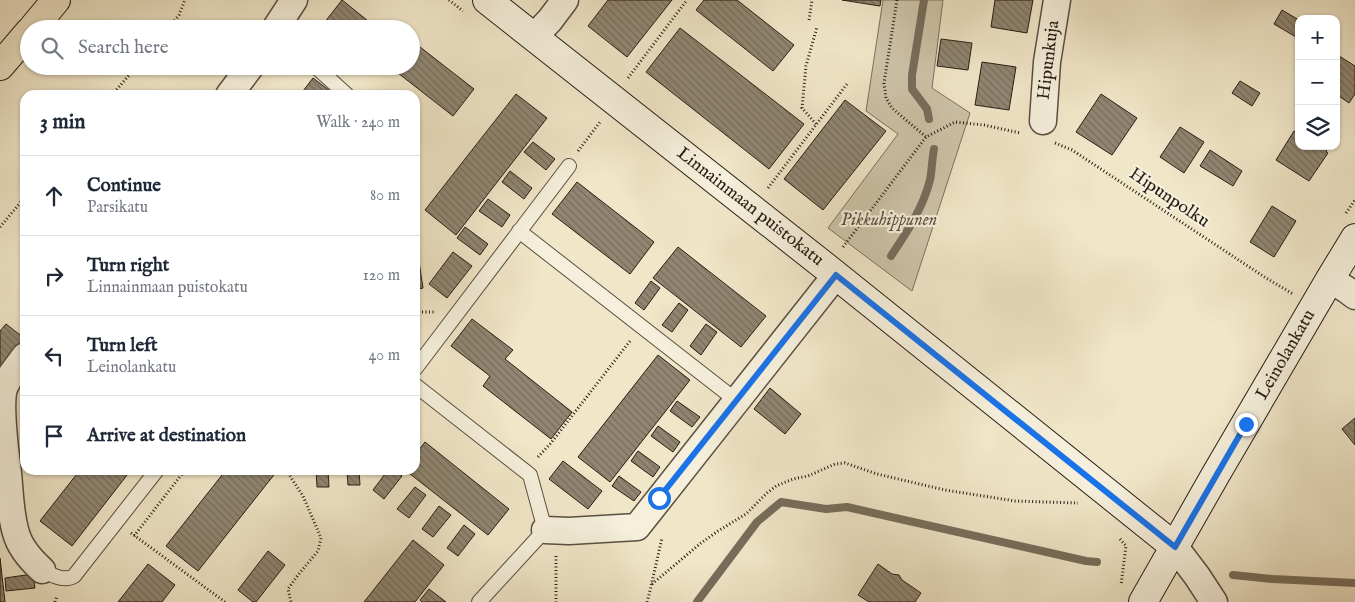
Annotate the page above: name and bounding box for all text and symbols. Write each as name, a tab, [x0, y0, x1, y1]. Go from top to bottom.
map controls	[1295, 15, 1340, 150]
button: +	[1295, 15, 1340, 60]
street label: Hipunkuja	[1033, 19, 1065, 101]
search box	[20, 20, 420, 75]
icon: search	[38, 34, 66, 62]
text: Search here	[78, 36, 169, 60]
button: −	[1295, 60, 1340, 105]
button: layers	[1295, 105, 1340, 150]
text: 3 min	[40, 109, 85, 136]
text: Walk · 240 m	[316, 113, 400, 133]
street label: Linnainmaan puistokatu	[672, 142, 828, 272]
street label: Hipunpolku	[1124, 163, 1214, 233]
text: Continue	[87, 174, 161, 198]
icon: ahead	[40, 182, 68, 210]
text: 80 m	[370, 186, 400, 206]
text: Parsikatu	[87, 198, 148, 218]
park label: Pikkuhippunen	[841, 209, 937, 232]
text: Turn right	[87, 254, 169, 278]
icon: right	[40, 262, 68, 290]
text: 120 m	[363, 266, 400, 286]
text: Linnainmaan puistokatu	[87, 278, 248, 298]
street label: Leinolankatu	[1251, 306, 1321, 404]
text: Turn left	[87, 334, 158, 358]
icon: left	[40, 342, 68, 370]
text: 40 m	[368, 346, 400, 366]
text: Leinolankatu	[87, 358, 176, 378]
route end	[1235, 413, 1258, 436]
icon: arrive	[40, 422, 68, 450]
text: Arrive at destination	[87, 424, 246, 448]
route start	[648, 487, 671, 510]

